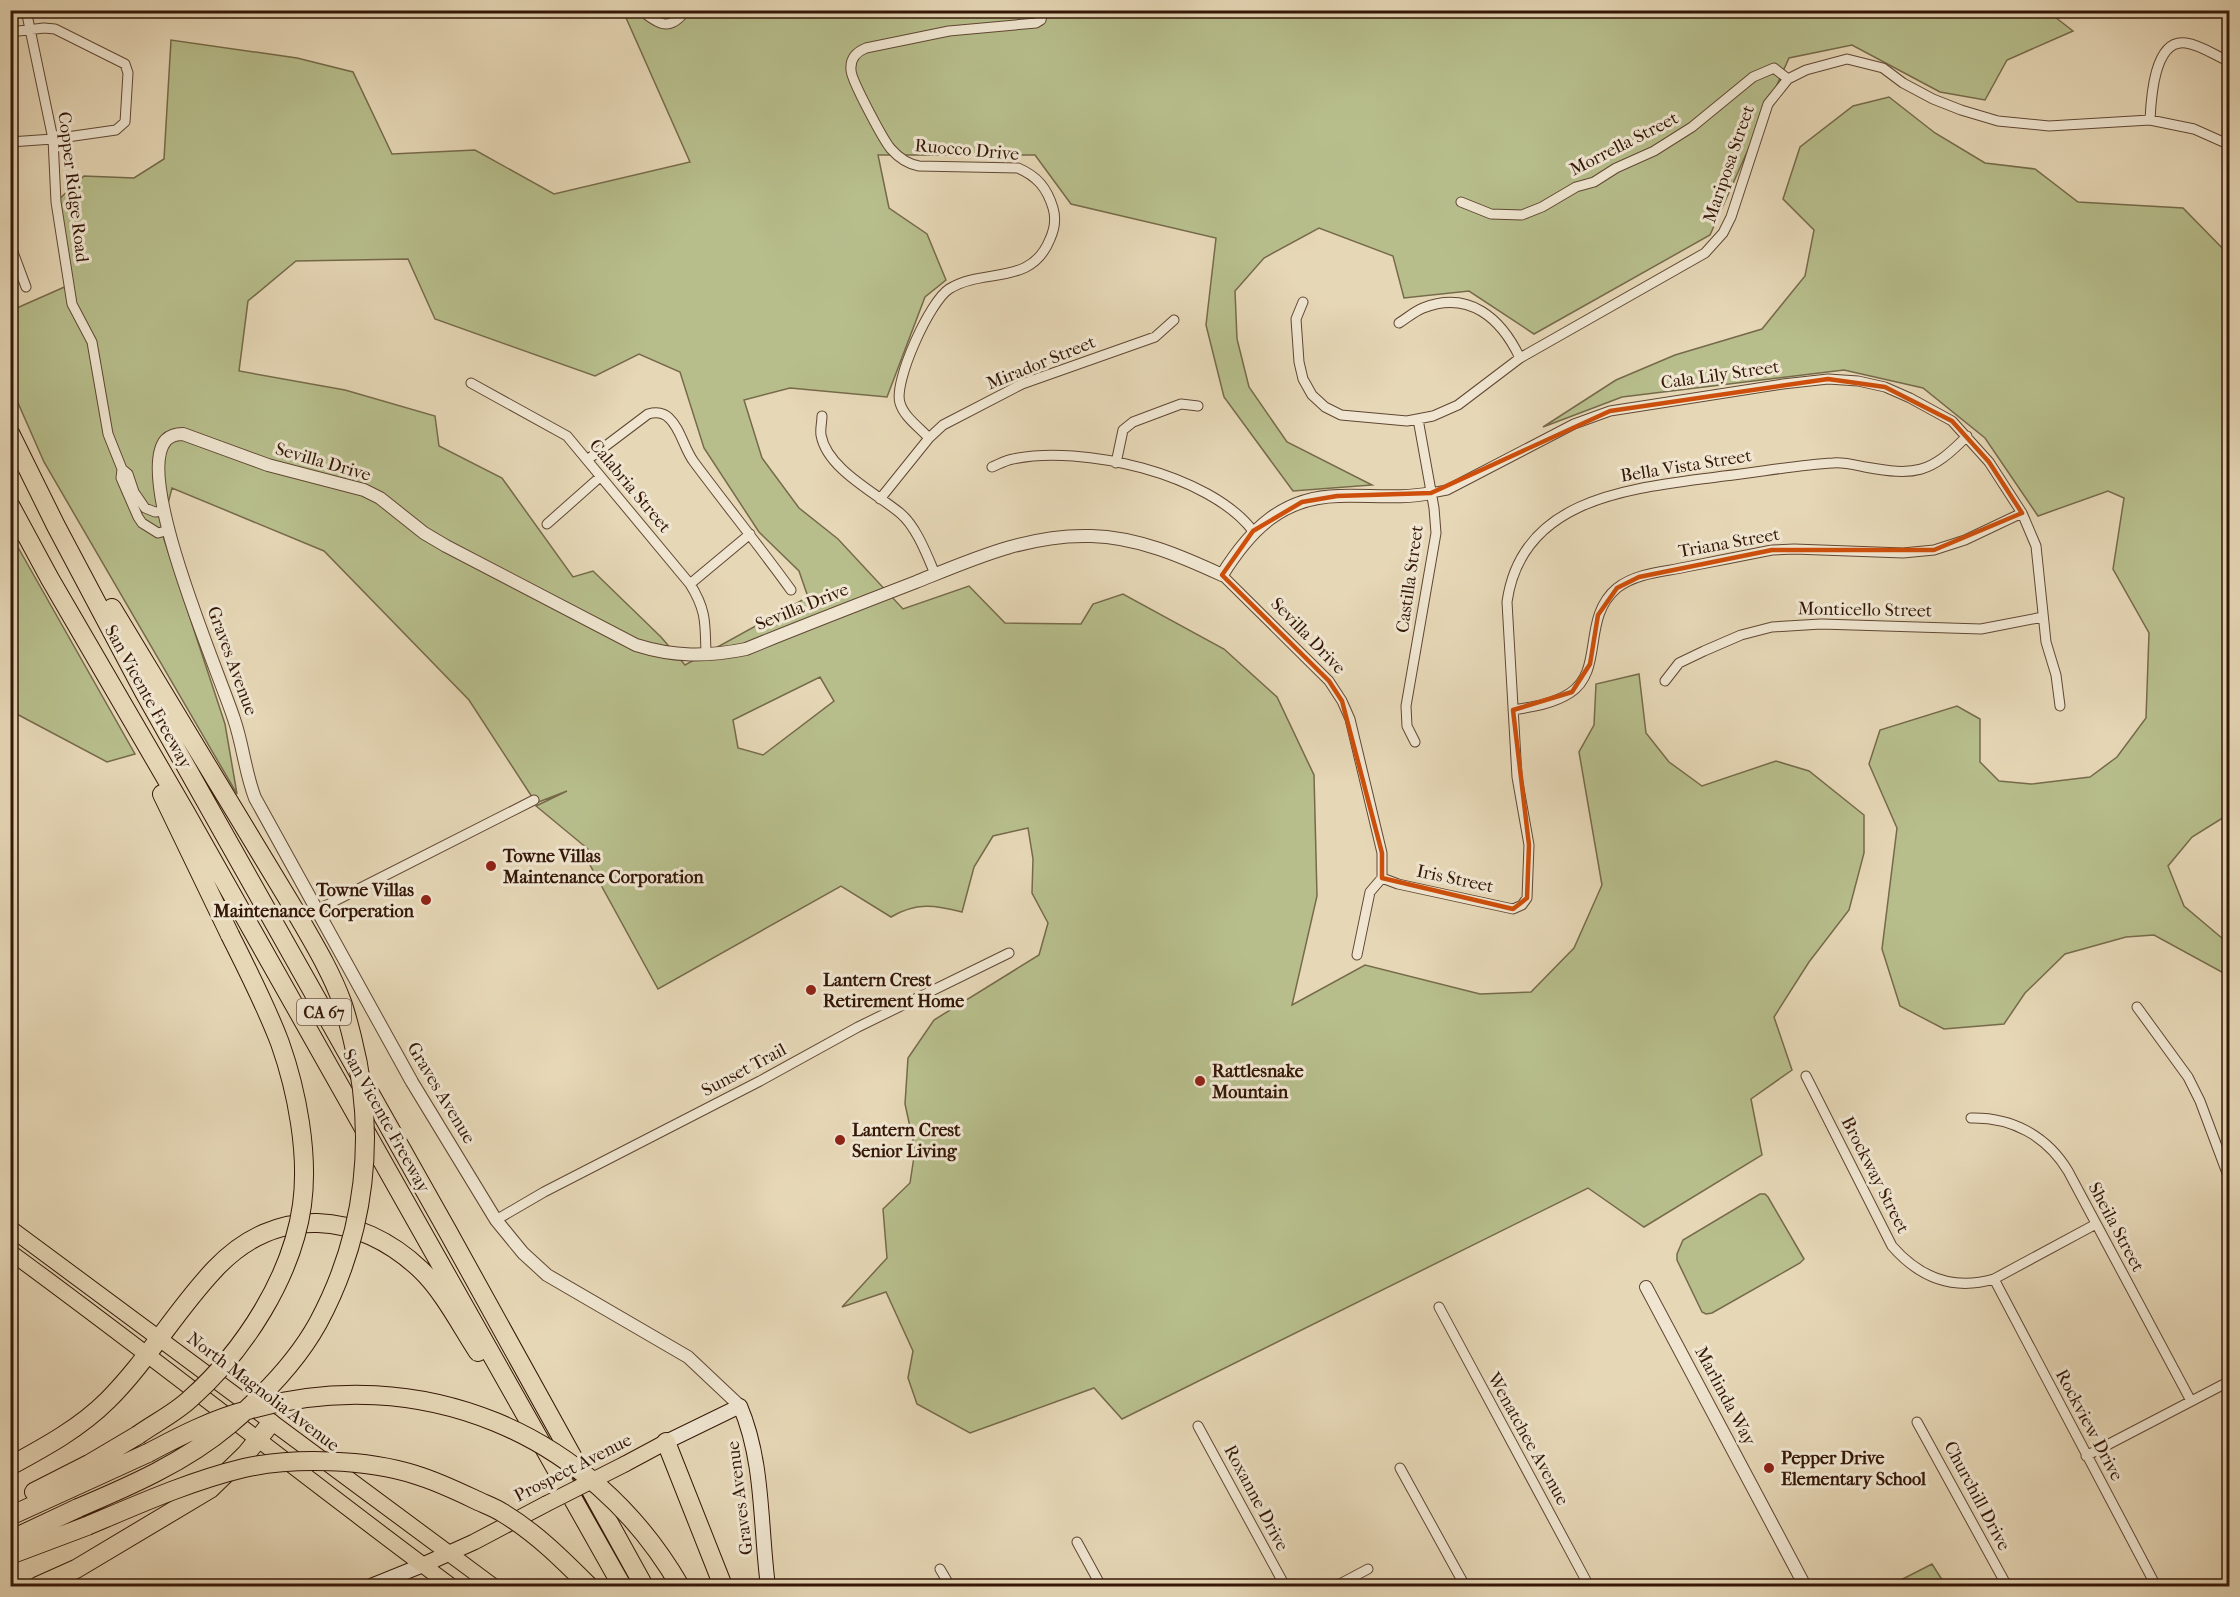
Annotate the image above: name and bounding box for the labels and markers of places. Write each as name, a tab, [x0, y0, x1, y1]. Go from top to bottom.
place label: Towne Villas Maintenance Corporation	[502, 846, 704, 888]
marker: Towne Villas Maintenance Corporation	[484, 859, 498, 873]
place label: Towne Villas Maintenance Corperation	[212, 880, 415, 922]
marker: Towne Villas Maintenance Corperation	[419, 893, 433, 907]
place label: Lantern Crest Retirement Home	[823, 970, 964, 1012]
marker: Lantern Crest Retirement Home	[804, 983, 818, 997]
place label: Rattlesnake Mountain	[1211, 1061, 1304, 1103]
marker: Rattlesnake Mountain	[1193, 1074, 1207, 1088]
place label: Lantern Crest Senior Living	[852, 1120, 961, 1162]
marker: Lantern Crest Senior Living	[833, 1133, 847, 1147]
place label: Pepper Drive Elementary School	[1781, 1448, 1927, 1490]
marker: Pepper Drive Elementary School	[1762, 1461, 1776, 1475]

